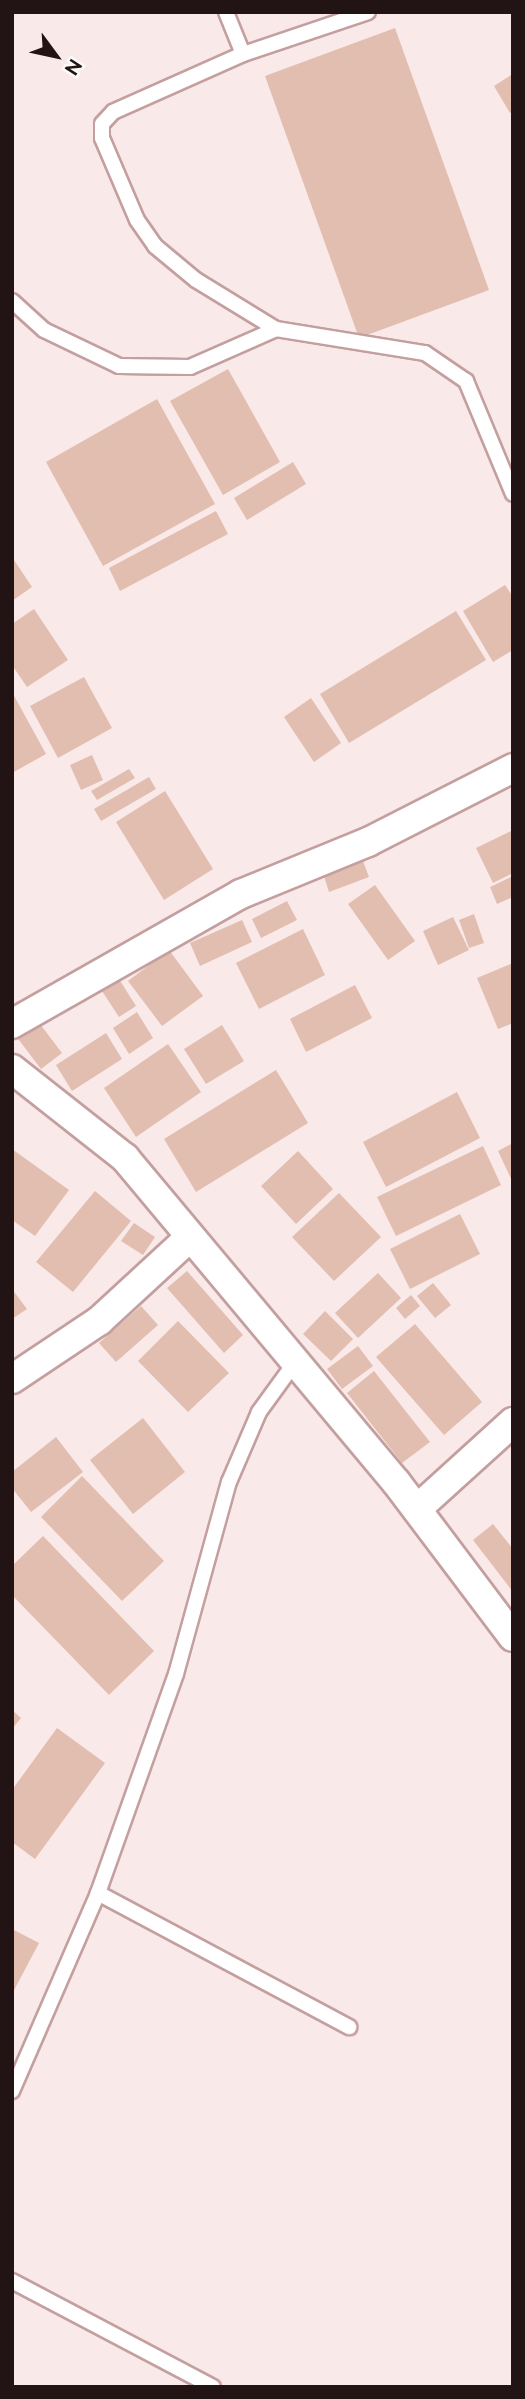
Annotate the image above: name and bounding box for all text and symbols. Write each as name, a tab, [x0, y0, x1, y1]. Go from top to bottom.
north arrow	[21, 21, 91, 91]
text: N	[60, 55, 87, 80]

